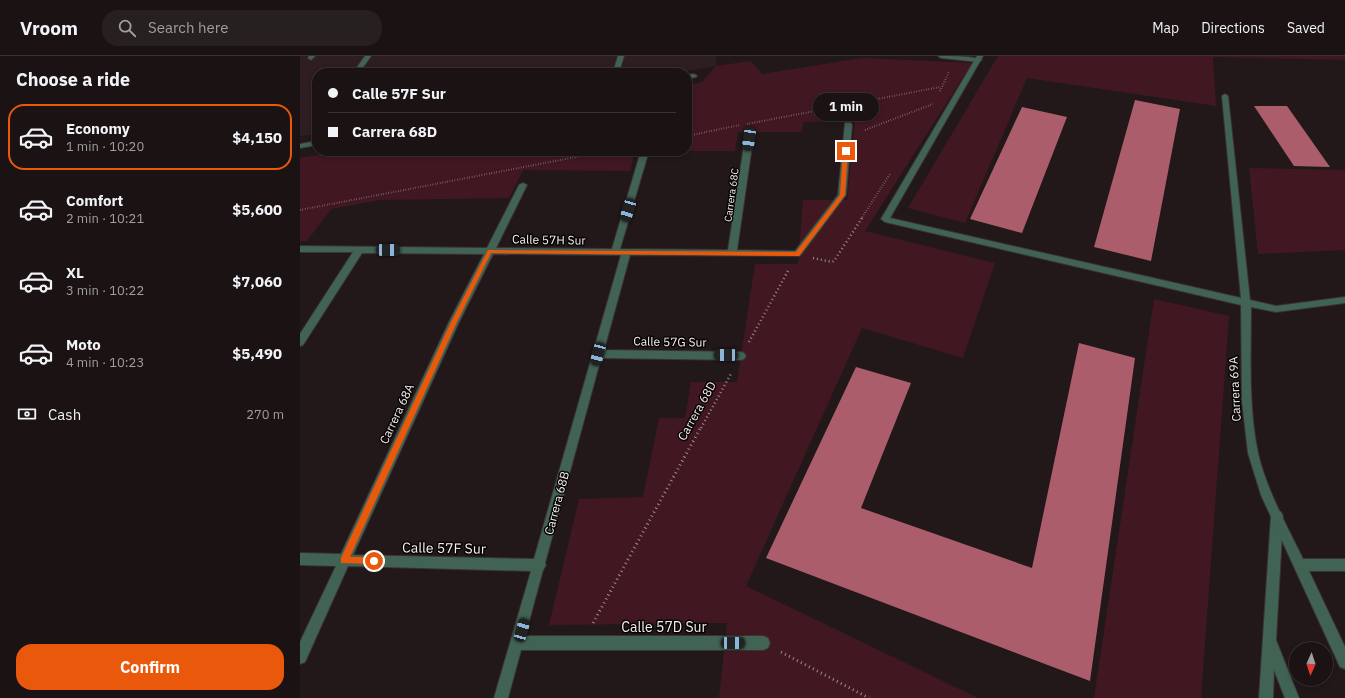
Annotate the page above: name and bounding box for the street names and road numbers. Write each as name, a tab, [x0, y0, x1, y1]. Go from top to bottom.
street label: Carrera 68C	[721, 167, 742, 223]
street label: Calle 57H Sur	[512, 231, 587, 248]
street label: Calle 57G Sur	[633, 333, 707, 350]
street label: Carrera 69A	[1225, 356, 1244, 422]
street label: Carrera 68D	[674, 379, 719, 443]
street label: Carrera 68A	[376, 381, 417, 446]
street label: Carrera 68B	[541, 469, 572, 536]
street label: Calle 57F Sur	[402, 538, 486, 558]
street label: Calle 57D Sur	[621, 618, 707, 636]

